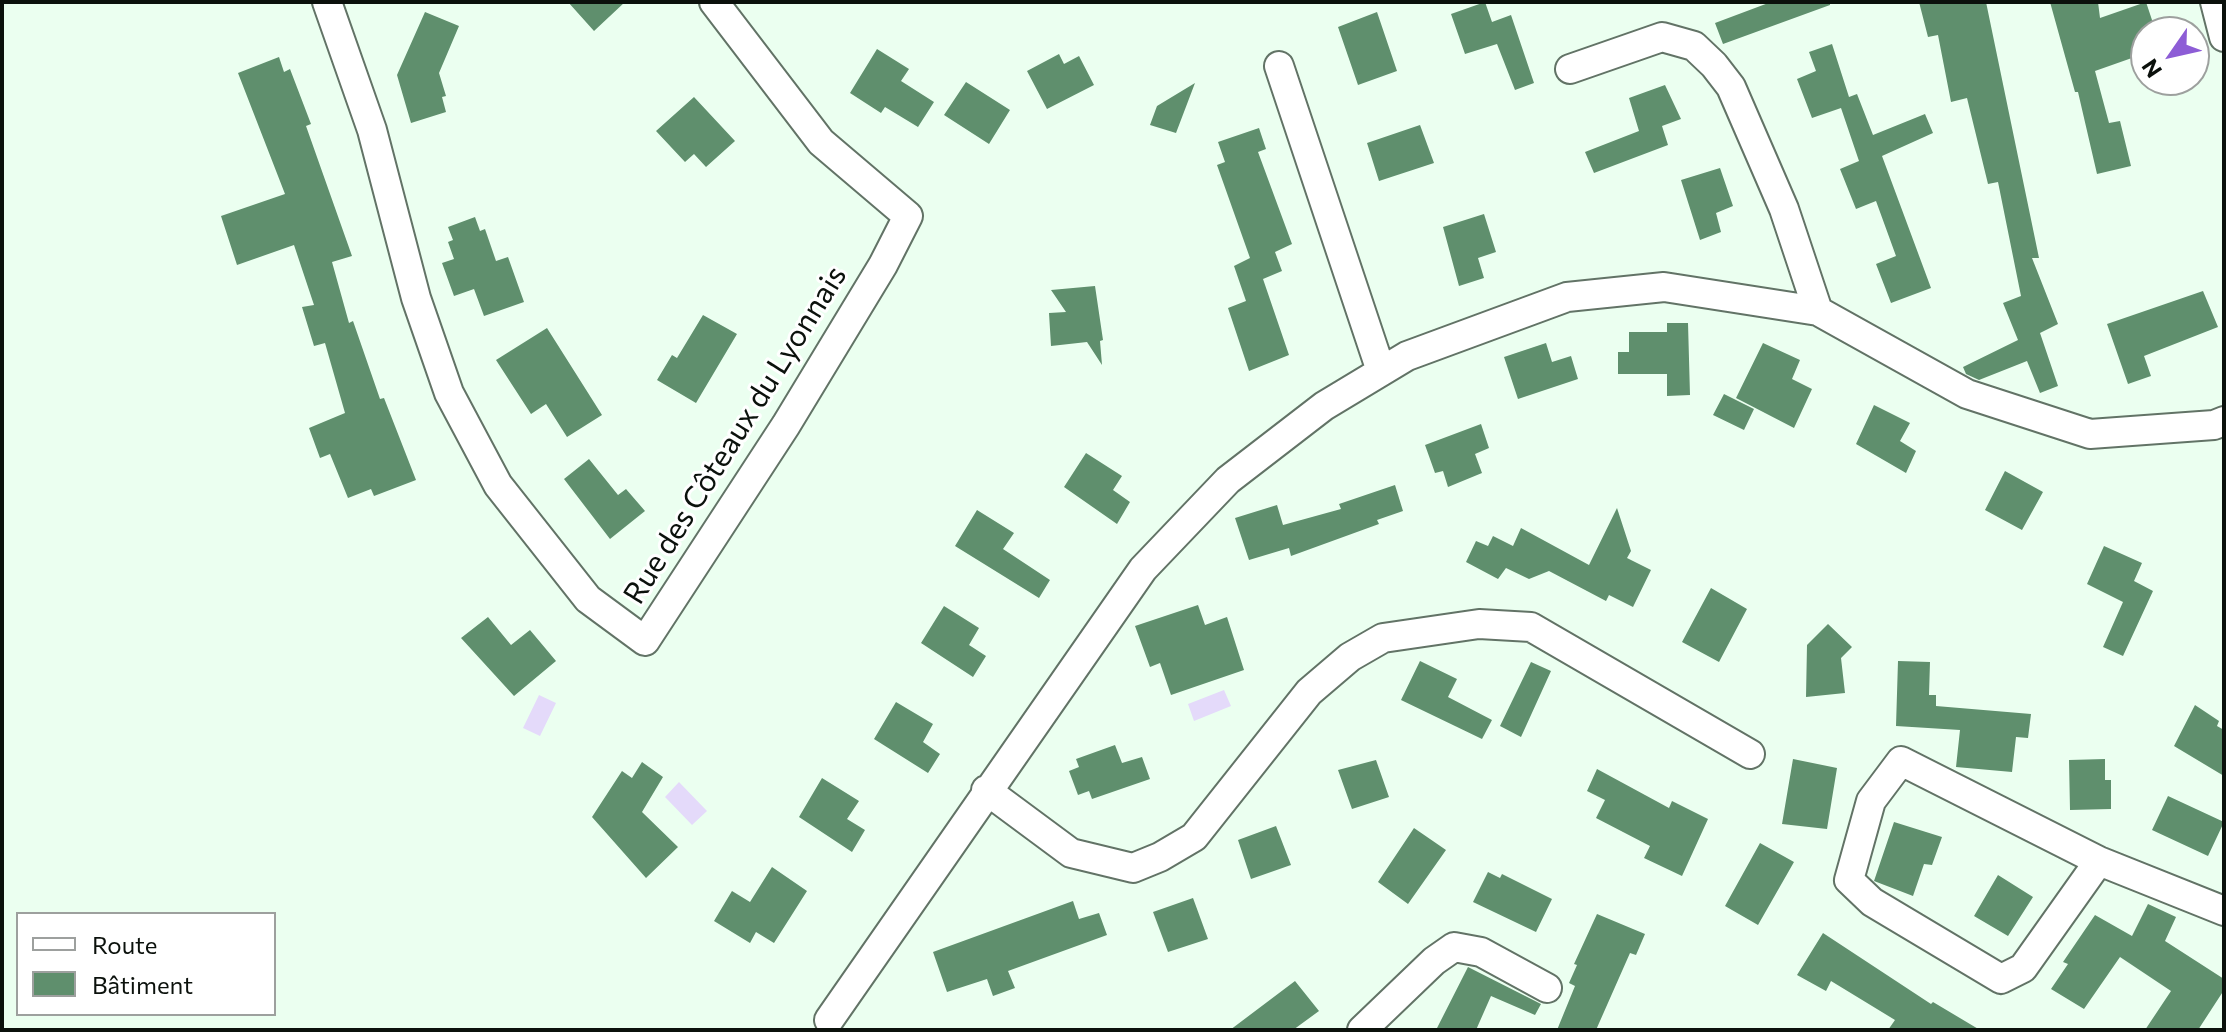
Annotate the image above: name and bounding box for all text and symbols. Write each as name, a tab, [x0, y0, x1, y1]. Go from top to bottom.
north arrow	[2130, 16, 2210, 96]
text: N	[2136, 54, 2167, 83]
street label: Rue des Côteaux du Lyonnais	[616, 259, 854, 611]
legend	[16, 912, 276, 1016]
text: Route	[92, 930, 157, 959]
text: Bâtiment	[92, 970, 193, 999]

